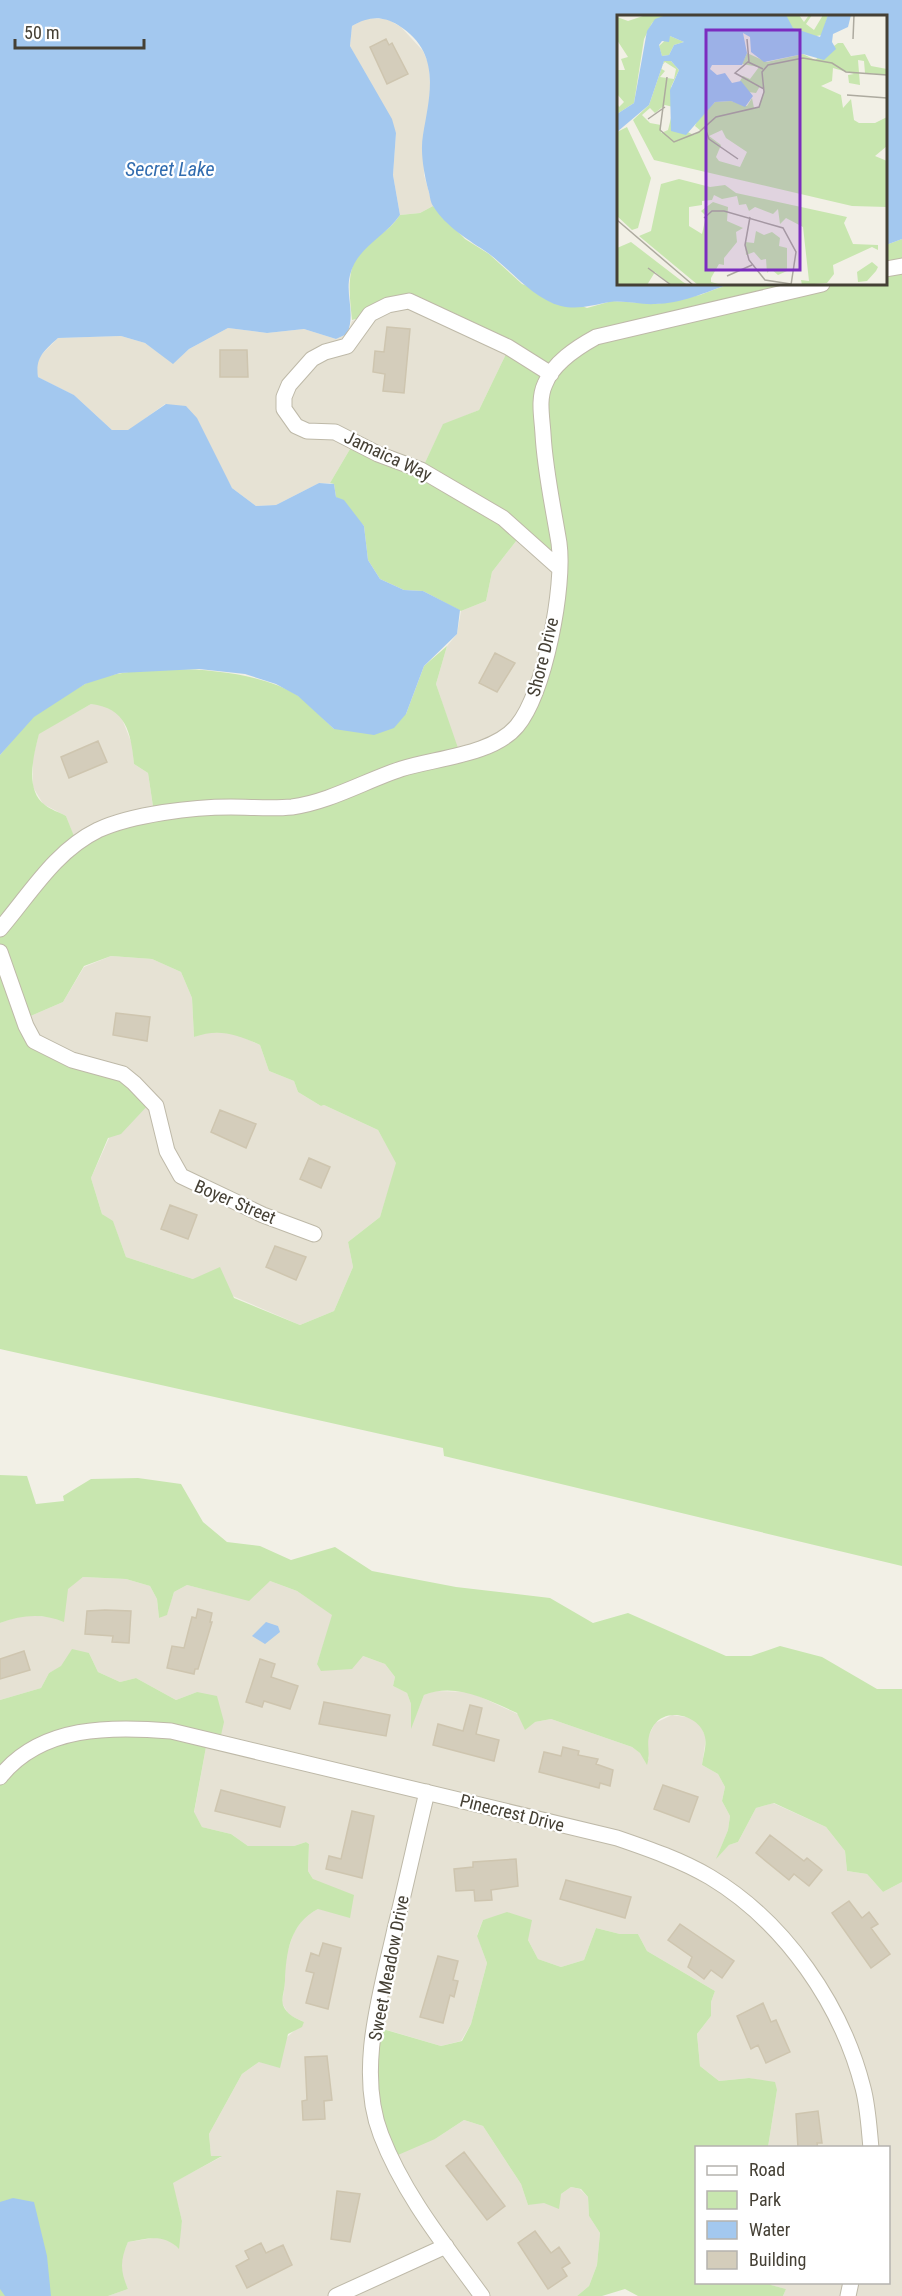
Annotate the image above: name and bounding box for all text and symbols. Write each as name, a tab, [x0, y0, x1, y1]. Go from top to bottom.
scale bar	[15, 12, 144, 50]
inset map	[617, 15, 887, 285]
text: 50 m	[24, 22, 59, 43]
water label: Secret Lake	[125, 157, 215, 181]
street label: Jamaica Way	[341, 426, 436, 485]
street label: Shore Drive	[523, 615, 562, 699]
street label: Boyer Street	[191, 1175, 279, 1228]
street label: Pinecrest Drive	[458, 1789, 567, 1836]
street label: Sweet Meadow Drive	[364, 1893, 413, 2042]
legend	[695, 2146, 890, 2284]
text: Road	[749, 2159, 785, 2180]
text: Park	[749, 2189, 781, 2210]
text: Water	[749, 2219, 791, 2240]
text: Building	[749, 2249, 806, 2270]

